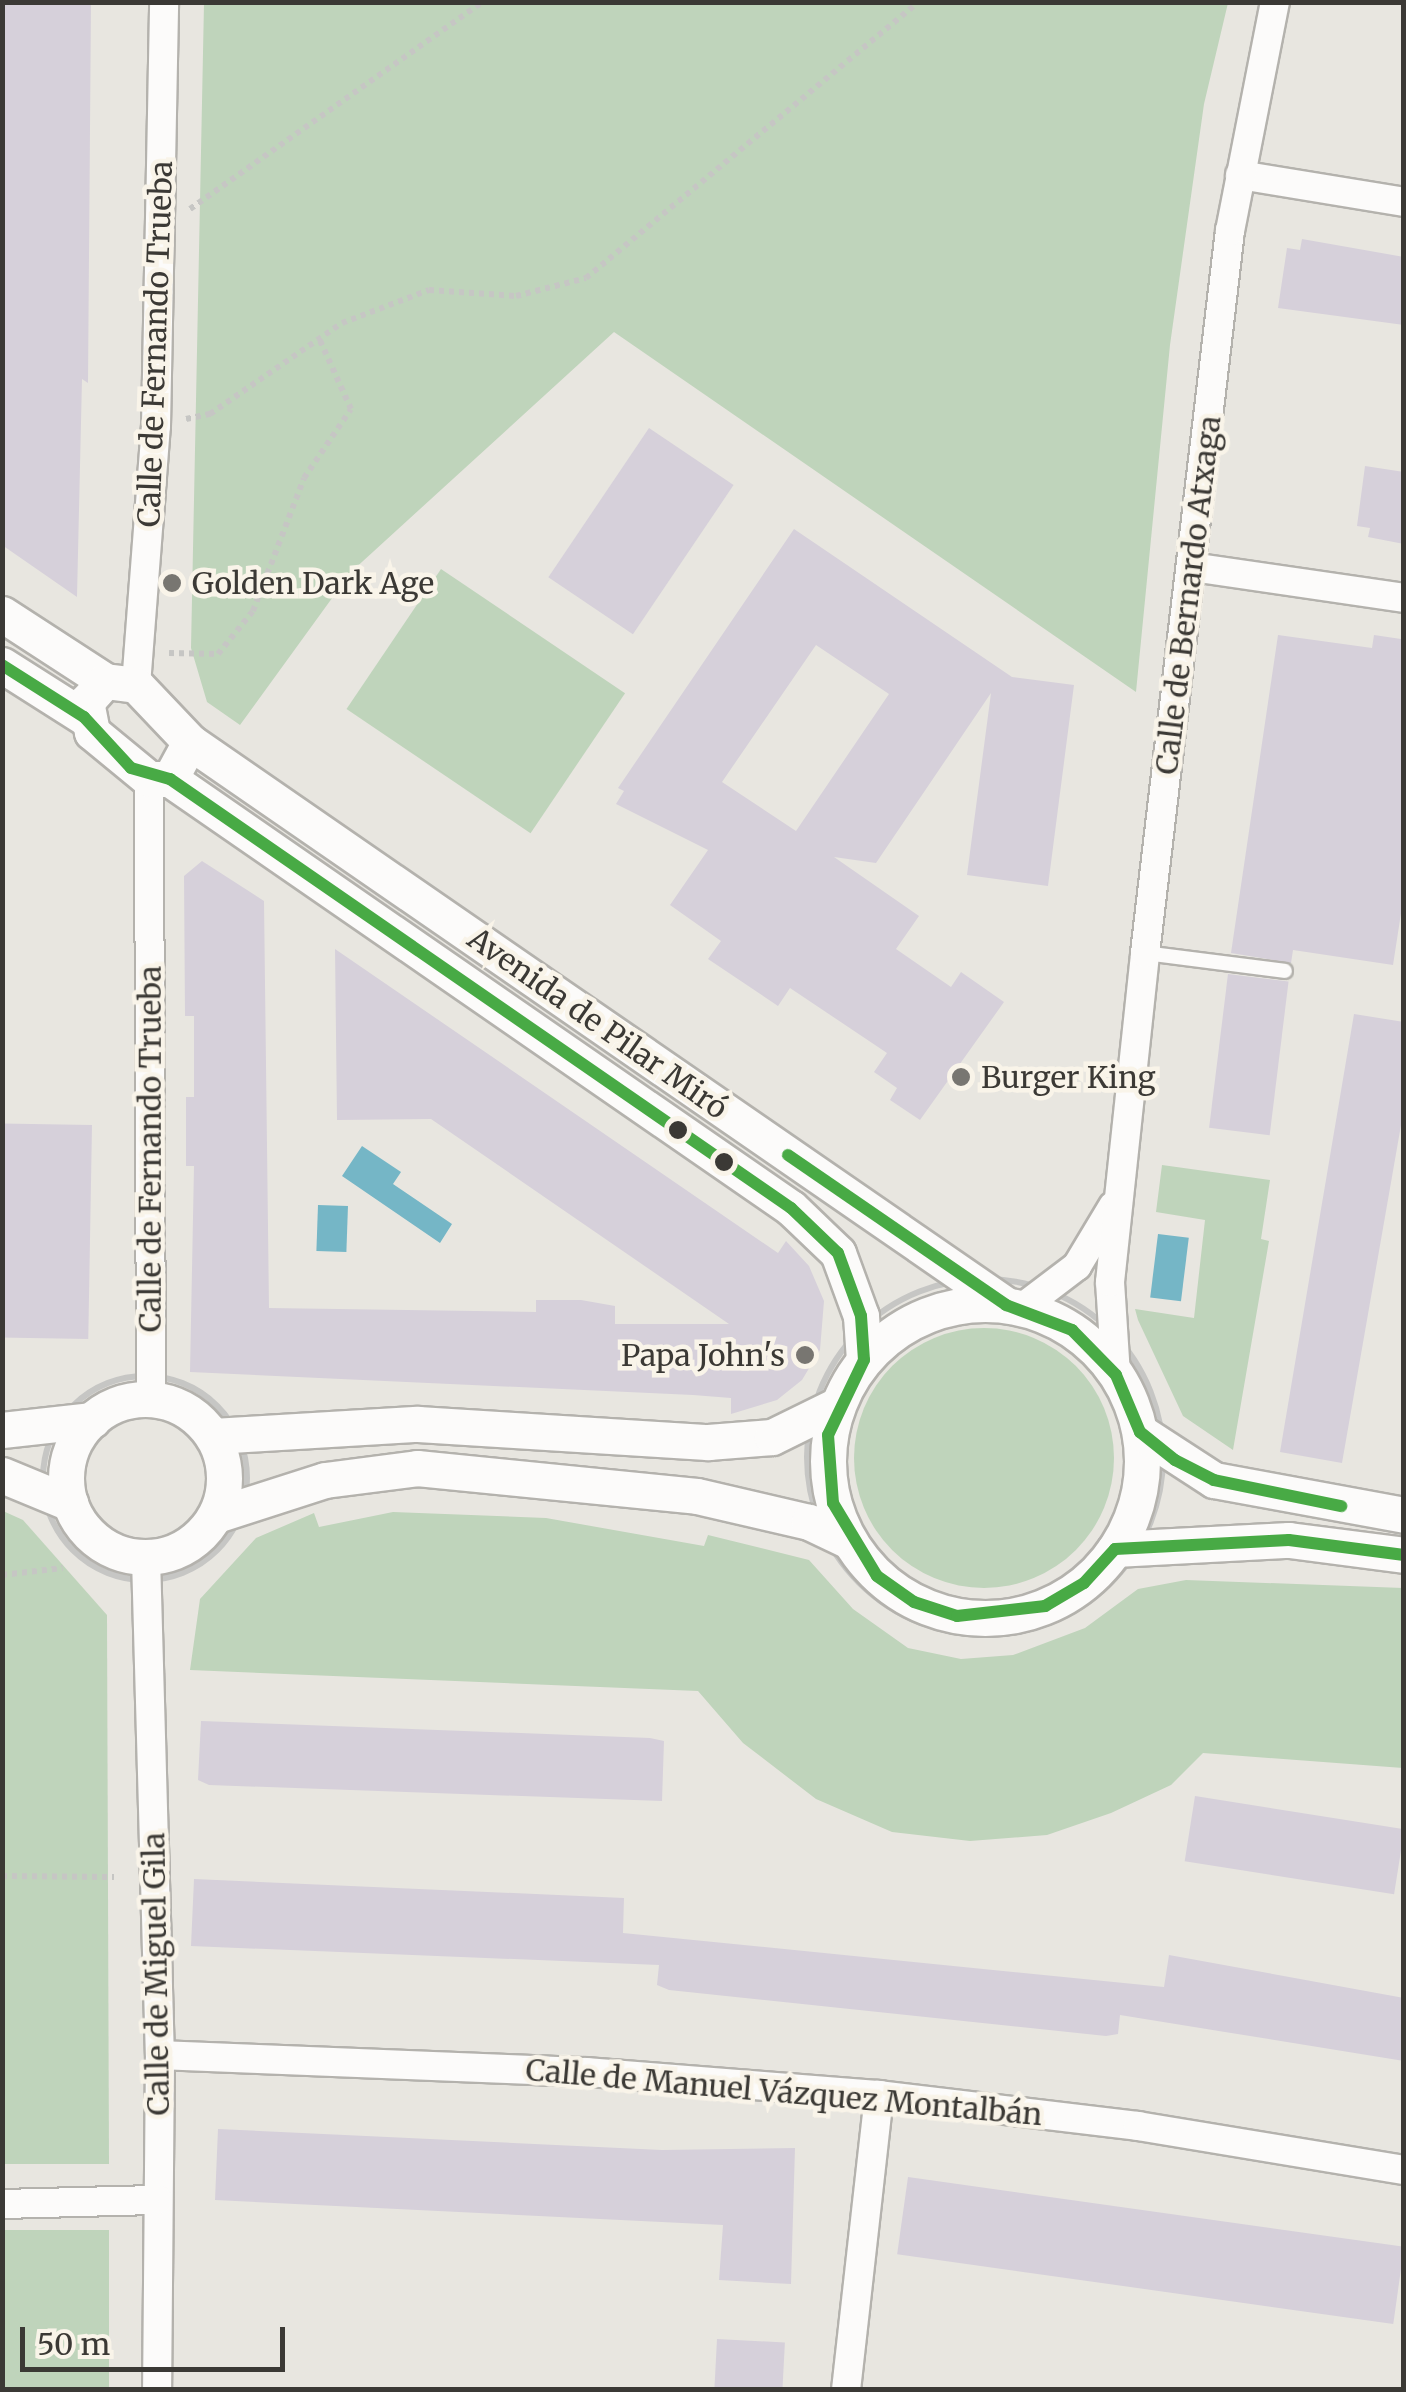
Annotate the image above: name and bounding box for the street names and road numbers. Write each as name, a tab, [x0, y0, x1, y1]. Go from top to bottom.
street label: Calle de Fernando Trueba	[131, 160, 179, 528]
street label: Calle de Bernardo Atxaga	[1148, 414, 1228, 776]
street label: Avenida de Pilar Miró	[461, 920, 735, 1126]
street label: Calle de Fernando Trueba	[132, 966, 168, 1332]
street label: Calle de Miguel Gila	[136, 1832, 176, 2116]
street label: Calle de Manuel Vázquez Montalbán	[524, 2051, 1044, 2133]

